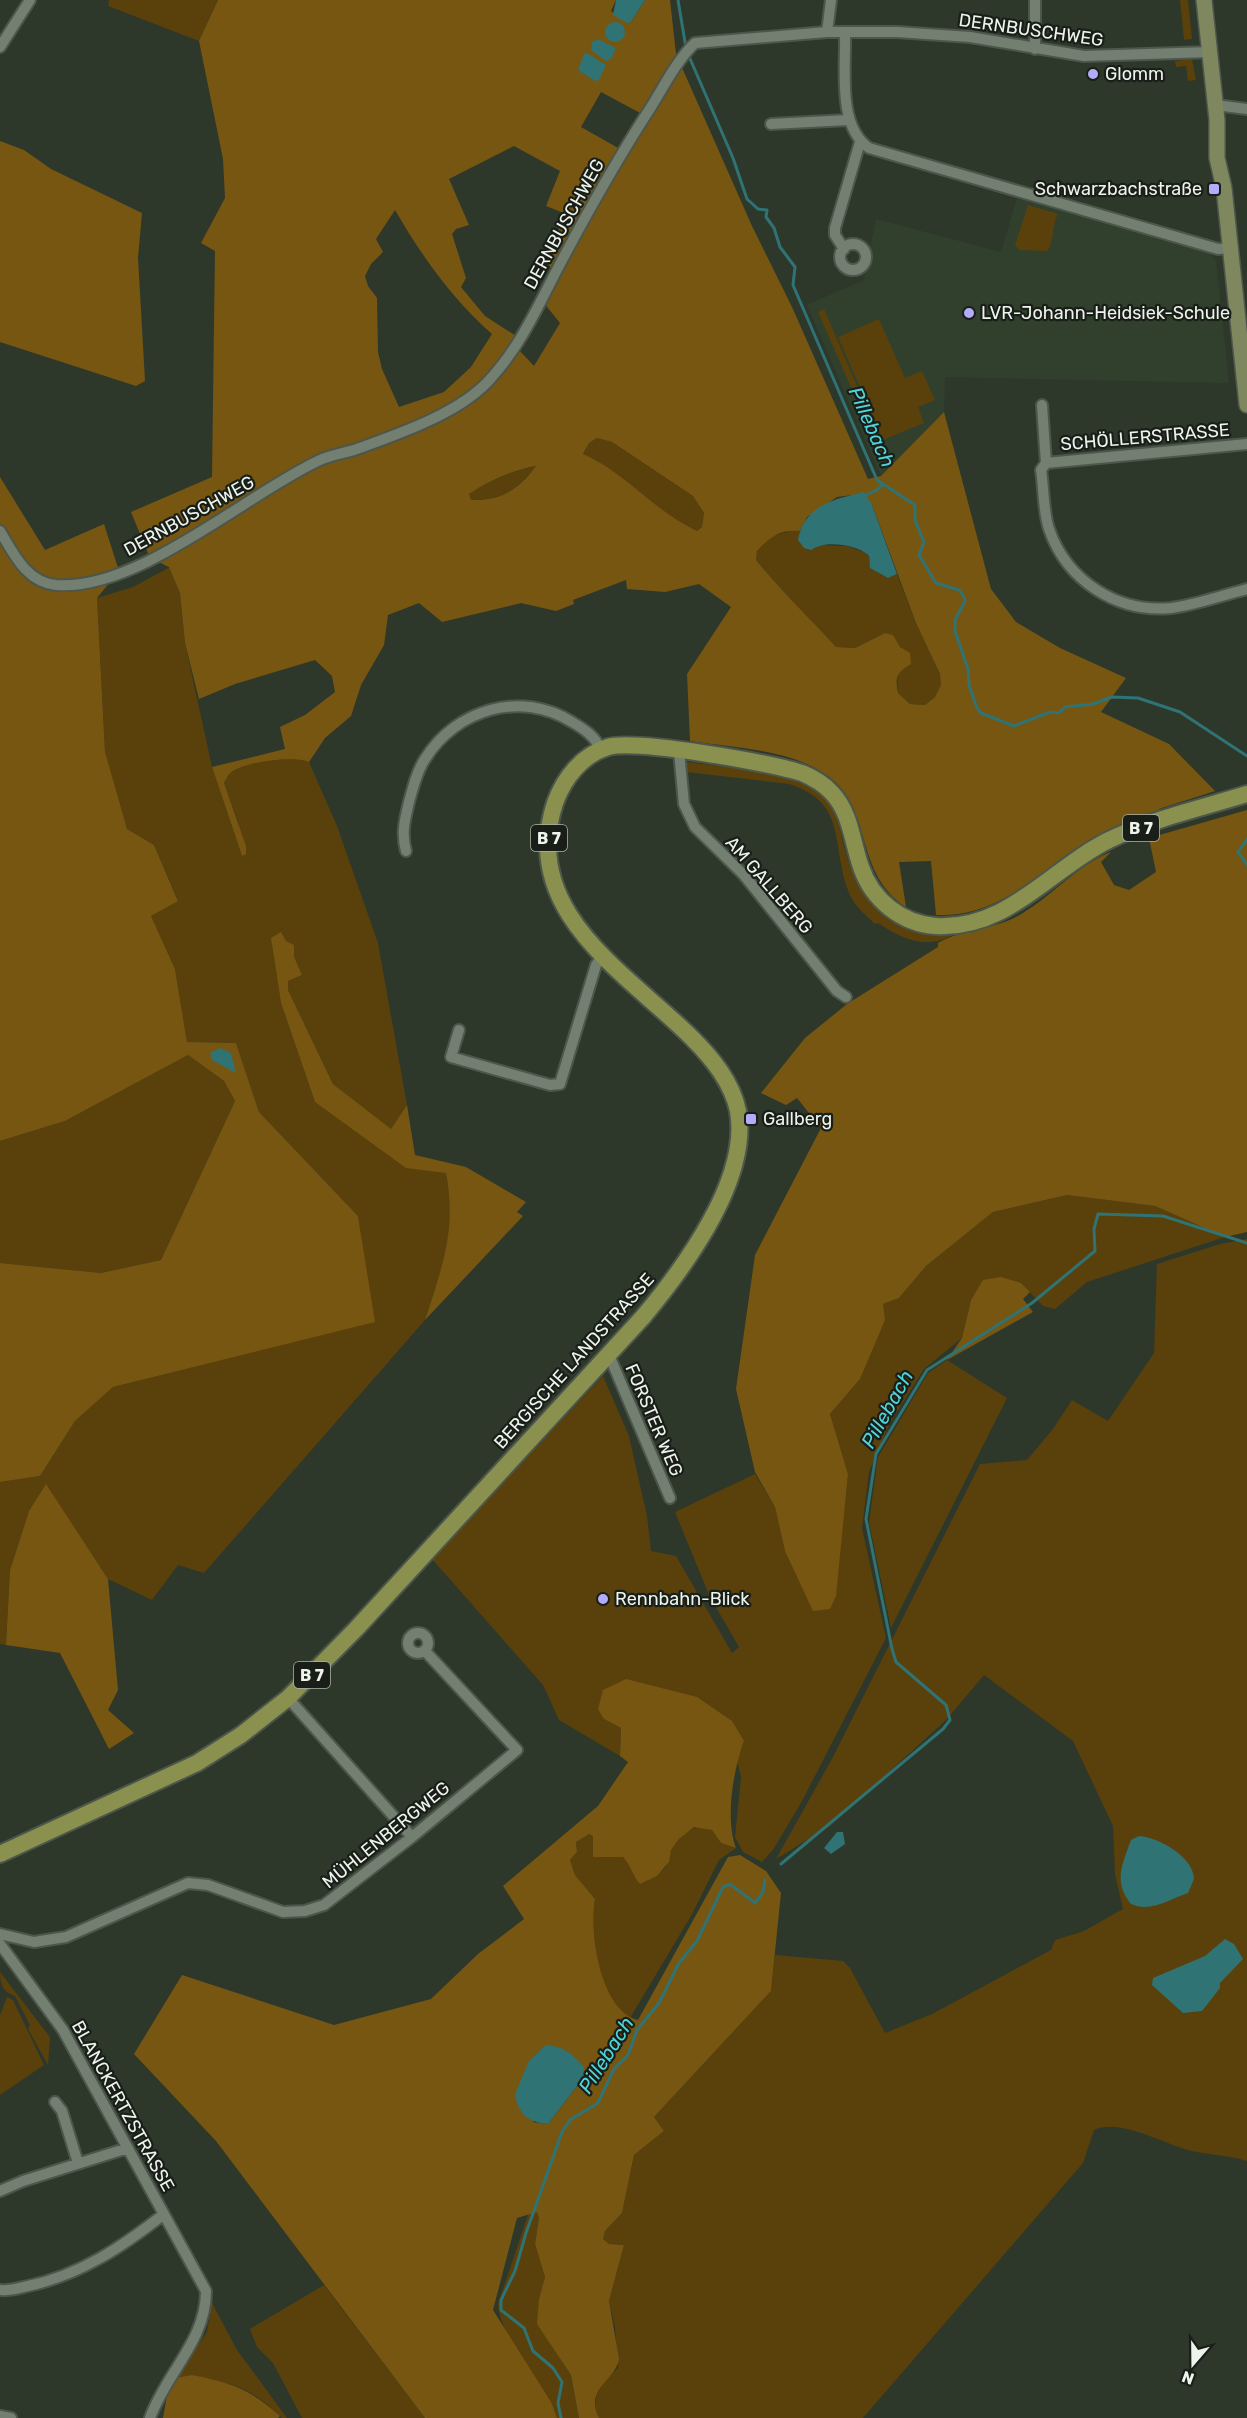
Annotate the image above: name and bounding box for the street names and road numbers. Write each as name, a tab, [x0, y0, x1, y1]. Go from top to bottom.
street label: DERNBUSCHWEG	[957, 9, 1105, 51]
street label: DERNBUSCHWEG	[519, 155, 609, 293]
street label: SCHÖLLERSTRASSE	[1060, 419, 1230, 455]
street label: DERNBUSCHWEG	[120, 471, 258, 561]
road number: B 7	[1123, 815, 1159, 841]
road number: B 7	[531, 825, 567, 851]
street label: AM GALLBERG	[721, 832, 817, 938]
street label: BERGISCHE LANDSTRASSE	[489, 1269, 659, 1453]
street label: FORSTER WEG	[620, 1360, 688, 1480]
road number: B 7	[294, 1662, 330, 1688]
street label: MÜHLENBERGWEG	[318, 1777, 454, 1893]
street label: BLANCKERTZSTRASSE	[67, 2017, 179, 2195]

